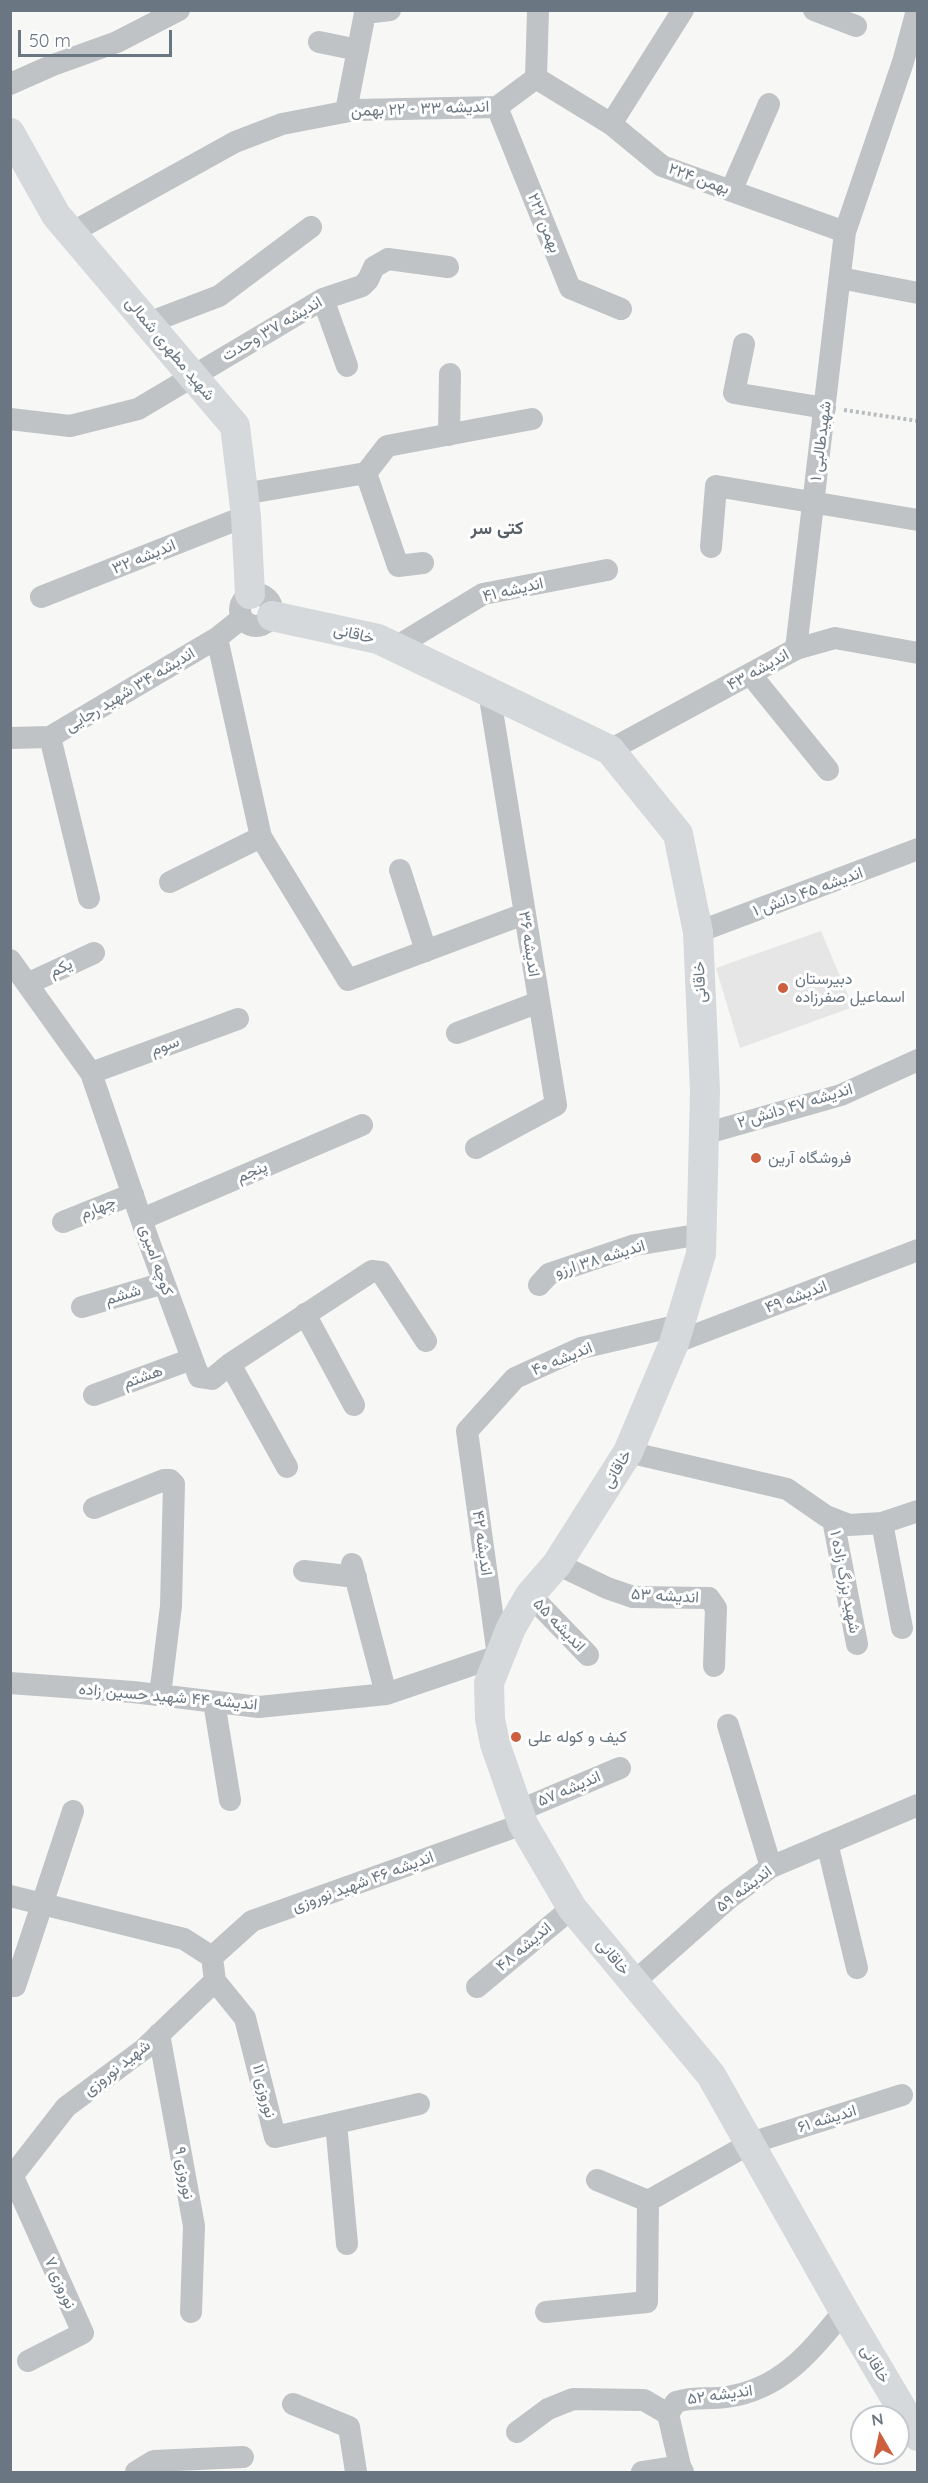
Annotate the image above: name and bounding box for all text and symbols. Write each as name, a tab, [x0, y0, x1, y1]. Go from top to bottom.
scale bar	[21, 18, 176, 56]
text: 50 m	[29, 29, 71, 52]
street label: اندیشه ۳۳ - ۲۲ بهمن	[350, 97, 490, 121]
street label: ۲۲بهمن ۴	[666, 159, 732, 199]
street label: ۲۲بهمن ۲	[523, 190, 565, 256]
street label: شهید مطهری شمالی	[121, 293, 219, 405]
street label: اندیشه ۳۷ وحدت	[218, 293, 326, 365]
street label: شهیدطالبی ۱	[807, 400, 835, 482]
district label: کتی سر	[470, 518, 524, 540]
street label: اندیشه ۳۲	[109, 536, 179, 578]
street label: اندیشه ۴۱	[481, 574, 545, 606]
street label: خاقانی	[332, 620, 376, 648]
street label: اندیشه ۳۴ شهید رجایی	[62, 644, 198, 736]
street label: اندیشه ۴۳	[724, 645, 792, 695]
street label: اندیشه ۴۵ دانش ۱	[750, 863, 866, 921]
street label: اندیشه ۳۶	[514, 910, 544, 978]
street label: یکم	[46, 954, 76, 982]
street label: خاقانی	[689, 961, 711, 1003]
place label: دبیرستان اسماعیل صفرزاده	[795, 969, 905, 1007]
marker: دبیرستان اسماعیل صفرزاده	[776, 981, 790, 995]
street label: سوم	[148, 1032, 182, 1060]
street label: اندیشه ۴۷ دانش ۲	[735, 1079, 855, 1133]
place label: فروشگاه آرین	[768, 1148, 851, 1168]
marker: فروشگاه آرین	[749, 1151, 763, 1165]
street label: پنجم	[234, 1157, 270, 1187]
street label: چهارم	[77, 1192, 119, 1224]
street label: کوچه امیری	[135, 1222, 177, 1298]
street label: اندیشه ۳۸ ارزو	[552, 1236, 648, 1282]
street label: اندیشه ۴۹	[762, 1276, 830, 1318]
street label: ششم	[103, 1281, 143, 1309]
street label: اندیشه ۴۰	[529, 1338, 595, 1380]
street label: هشتم	[121, 1361, 165, 1393]
street label: خاقانی	[598, 1446, 636, 1492]
street label: اندیشه ۴۲	[468, 1509, 496, 1577]
street label: شهید بزرگ زاده ۱	[826, 1529, 864, 1635]
street label: اندیشه ۵۳	[631, 1585, 699, 1607]
street label: اندیشه ۵۵	[529, 1594, 589, 1656]
street label: اندیشه ۴۴ شهید حسین زاده	[78, 1680, 258, 1714]
place label: کیف و کوله علی	[528, 1727, 627, 1747]
marker: کیف و کوله علی	[509, 1730, 523, 1744]
street label: اندیشه ۵۷	[535, 1767, 603, 1811]
street label: اندیشه ۴۶ شهید نوروزی	[290, 1847, 436, 1917]
street label: اندیشه ۵۹	[712, 1862, 776, 1916]
street label: اندیشه ۴۸	[492, 1918, 556, 1976]
street label: خاقانی	[592, 1935, 634, 1979]
street label: شهید نوروزی	[80, 2036, 154, 2100]
street label: نوروزی ۱۱	[248, 2062, 280, 2120]
street label: اندیشه ۶۱	[795, 2101, 859, 2137]
street label: نوروزی ۹	[170, 2145, 198, 2201]
street label: نوروزی ۷	[40, 2254, 80, 2312]
street label: خاقانی	[856, 2341, 894, 2387]
street label: اندیشه ۵۲	[686, 2381, 754, 2409]
north arrow	[850, 2405, 910, 2465]
text: N	[870, 2408, 885, 2430]

